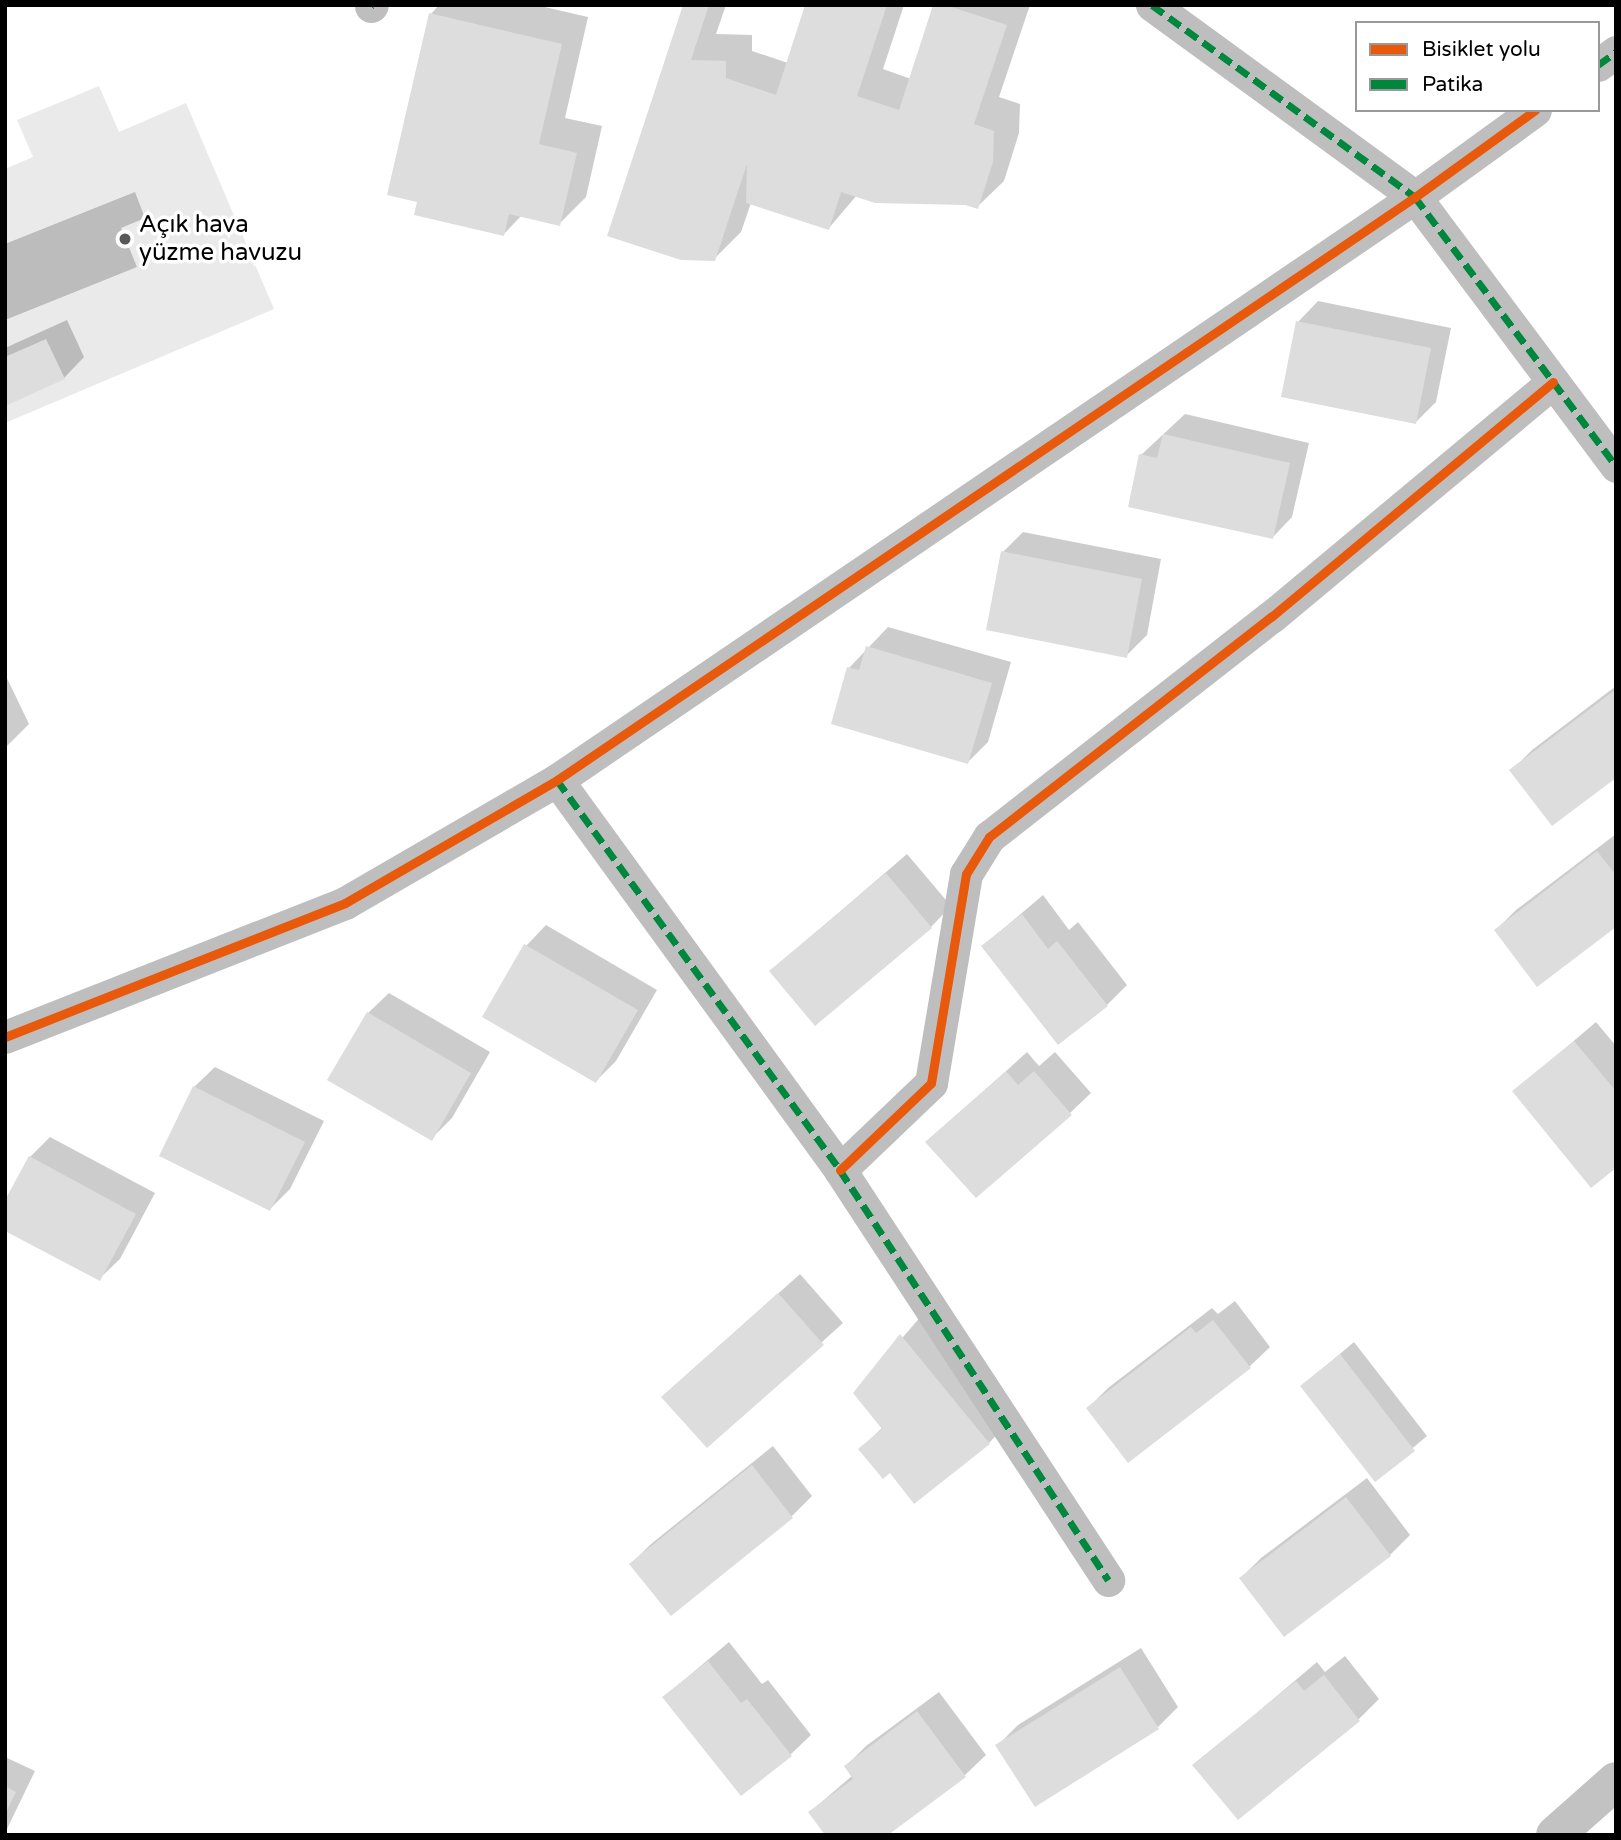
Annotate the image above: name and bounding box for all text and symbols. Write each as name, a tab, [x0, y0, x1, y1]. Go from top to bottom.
legend	[1355, 21, 1600, 112]
text: Bisiklet yolu	[1422, 37, 1541, 62]
text: Patika	[1422, 72, 1483, 97]
place label: Açık hava yüzme havuzu	[139, 211, 302, 267]
marker: Açık hava yüzme havuzu	[117, 231, 133, 247]

